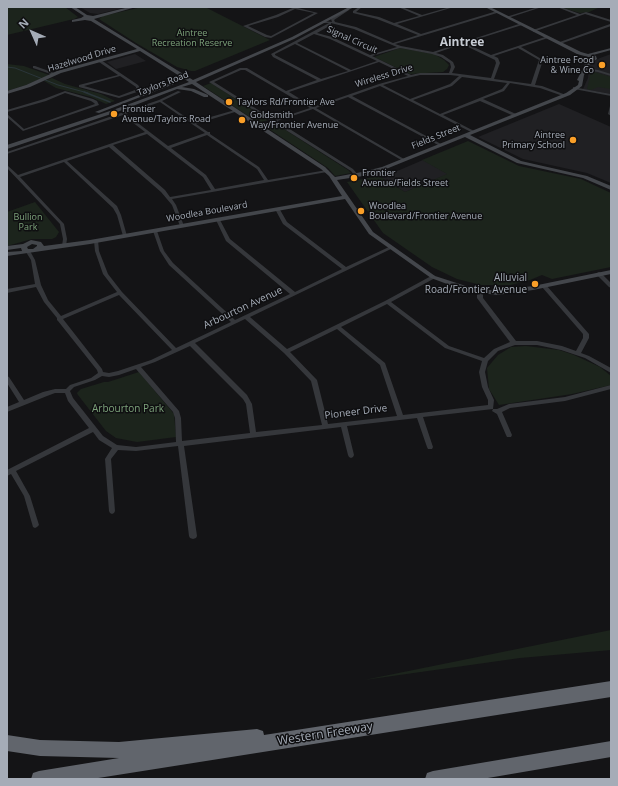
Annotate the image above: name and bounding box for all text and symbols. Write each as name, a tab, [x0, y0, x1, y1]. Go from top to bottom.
north arrow	[12, 12, 52, 52]
text: N	[15, 15, 32, 32]
street label: Signal Circuit	[325, 24, 379, 56]
park label: Aintree Recreation Reserve	[152, 28, 232, 49]
district label: Aintree	[440, 36, 484, 50]
street label: Hazelwood Drive	[47, 43, 117, 75]
place label: Aintree Food & Wine Co	[540, 55, 594, 76]
marker: Aintree Food & Wine Co	[597, 60, 607, 70]
street label: Wireless Drive	[354, 62, 414, 90]
street label: Taylors Road	[136, 69, 190, 99]
marker: Taylors Rd/Frontier Ave	[224, 97, 234, 107]
place label: Taylors Rd/Frontier Ave	[237, 97, 335, 107]
place label: Frontier Avenue/Taylors Road	[122, 104, 211, 125]
marker: Frontier Avenue/Taylors Road	[109, 109, 119, 119]
place label: Goldsmith Way/Frontier Avenue	[250, 110, 338, 131]
marker: Goldsmith Way/Frontier Avenue	[237, 115, 247, 125]
street label: Fields Street	[410, 122, 462, 152]
place label: Aintree Primary School	[502, 130, 565, 151]
marker: Aintree Primary School	[568, 135, 578, 145]
place label: Frontier Avenue/Fields Street	[362, 168, 448, 189]
marker: Frontier Avenue/Fields Street	[349, 173, 359, 183]
street label: Woodlea Boulevard	[166, 200, 248, 224]
place label: Woodlea Boulevard/Frontier Avenue	[369, 201, 482, 222]
marker: Woodlea Boulevard/Frontier Avenue	[356, 206, 366, 216]
park label: Bullion Park	[13, 212, 43, 233]
place label: Alluvial Road/Frontier Avenue	[425, 272, 527, 296]
marker: Alluvial Road/Frontier Avenue	[530, 279, 540, 289]
street label: Arbourton Avenue	[202, 284, 284, 332]
street label: Pioneer Drive	[324, 402, 388, 422]
park label: Arbourton Park	[92, 403, 164, 415]
street label: Western Freeway	[276, 719, 374, 749]

